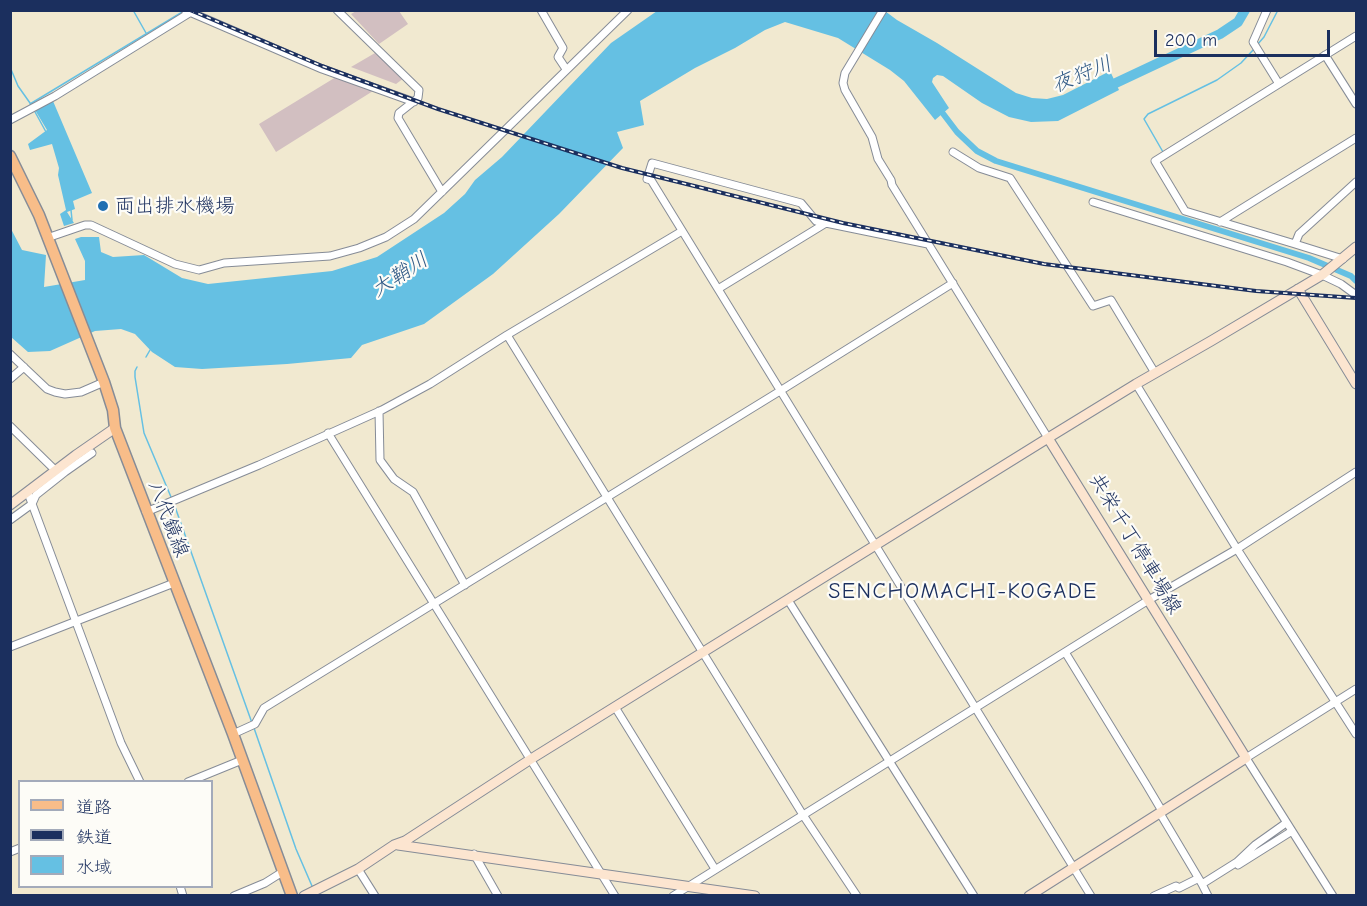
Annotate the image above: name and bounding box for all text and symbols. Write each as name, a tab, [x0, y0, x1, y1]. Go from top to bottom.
scale bar	[1157, 18, 1332, 56]
text: 200 m	[1165, 30, 1217, 51]
water label: 夜狩川	[1048, 52, 1116, 98]
place label: 両出排水機場	[115, 194, 235, 218]
marker: 両出排水機場	[96, 199, 110, 213]
water label: 大鞘川	[367, 247, 433, 303]
street label: 共栄千丁停車場線	[1084, 469, 1186, 619]
street label: 八代鏡線	[142, 477, 194, 561]
district label: SENCHOMACHI-KOGADE	[828, 579, 1098, 605]
legend	[18, 780, 213, 888]
text: 道路	[76, 797, 112, 818]
text: 鉄道	[76, 827, 112, 848]
text: 水域	[76, 857, 112, 878]

